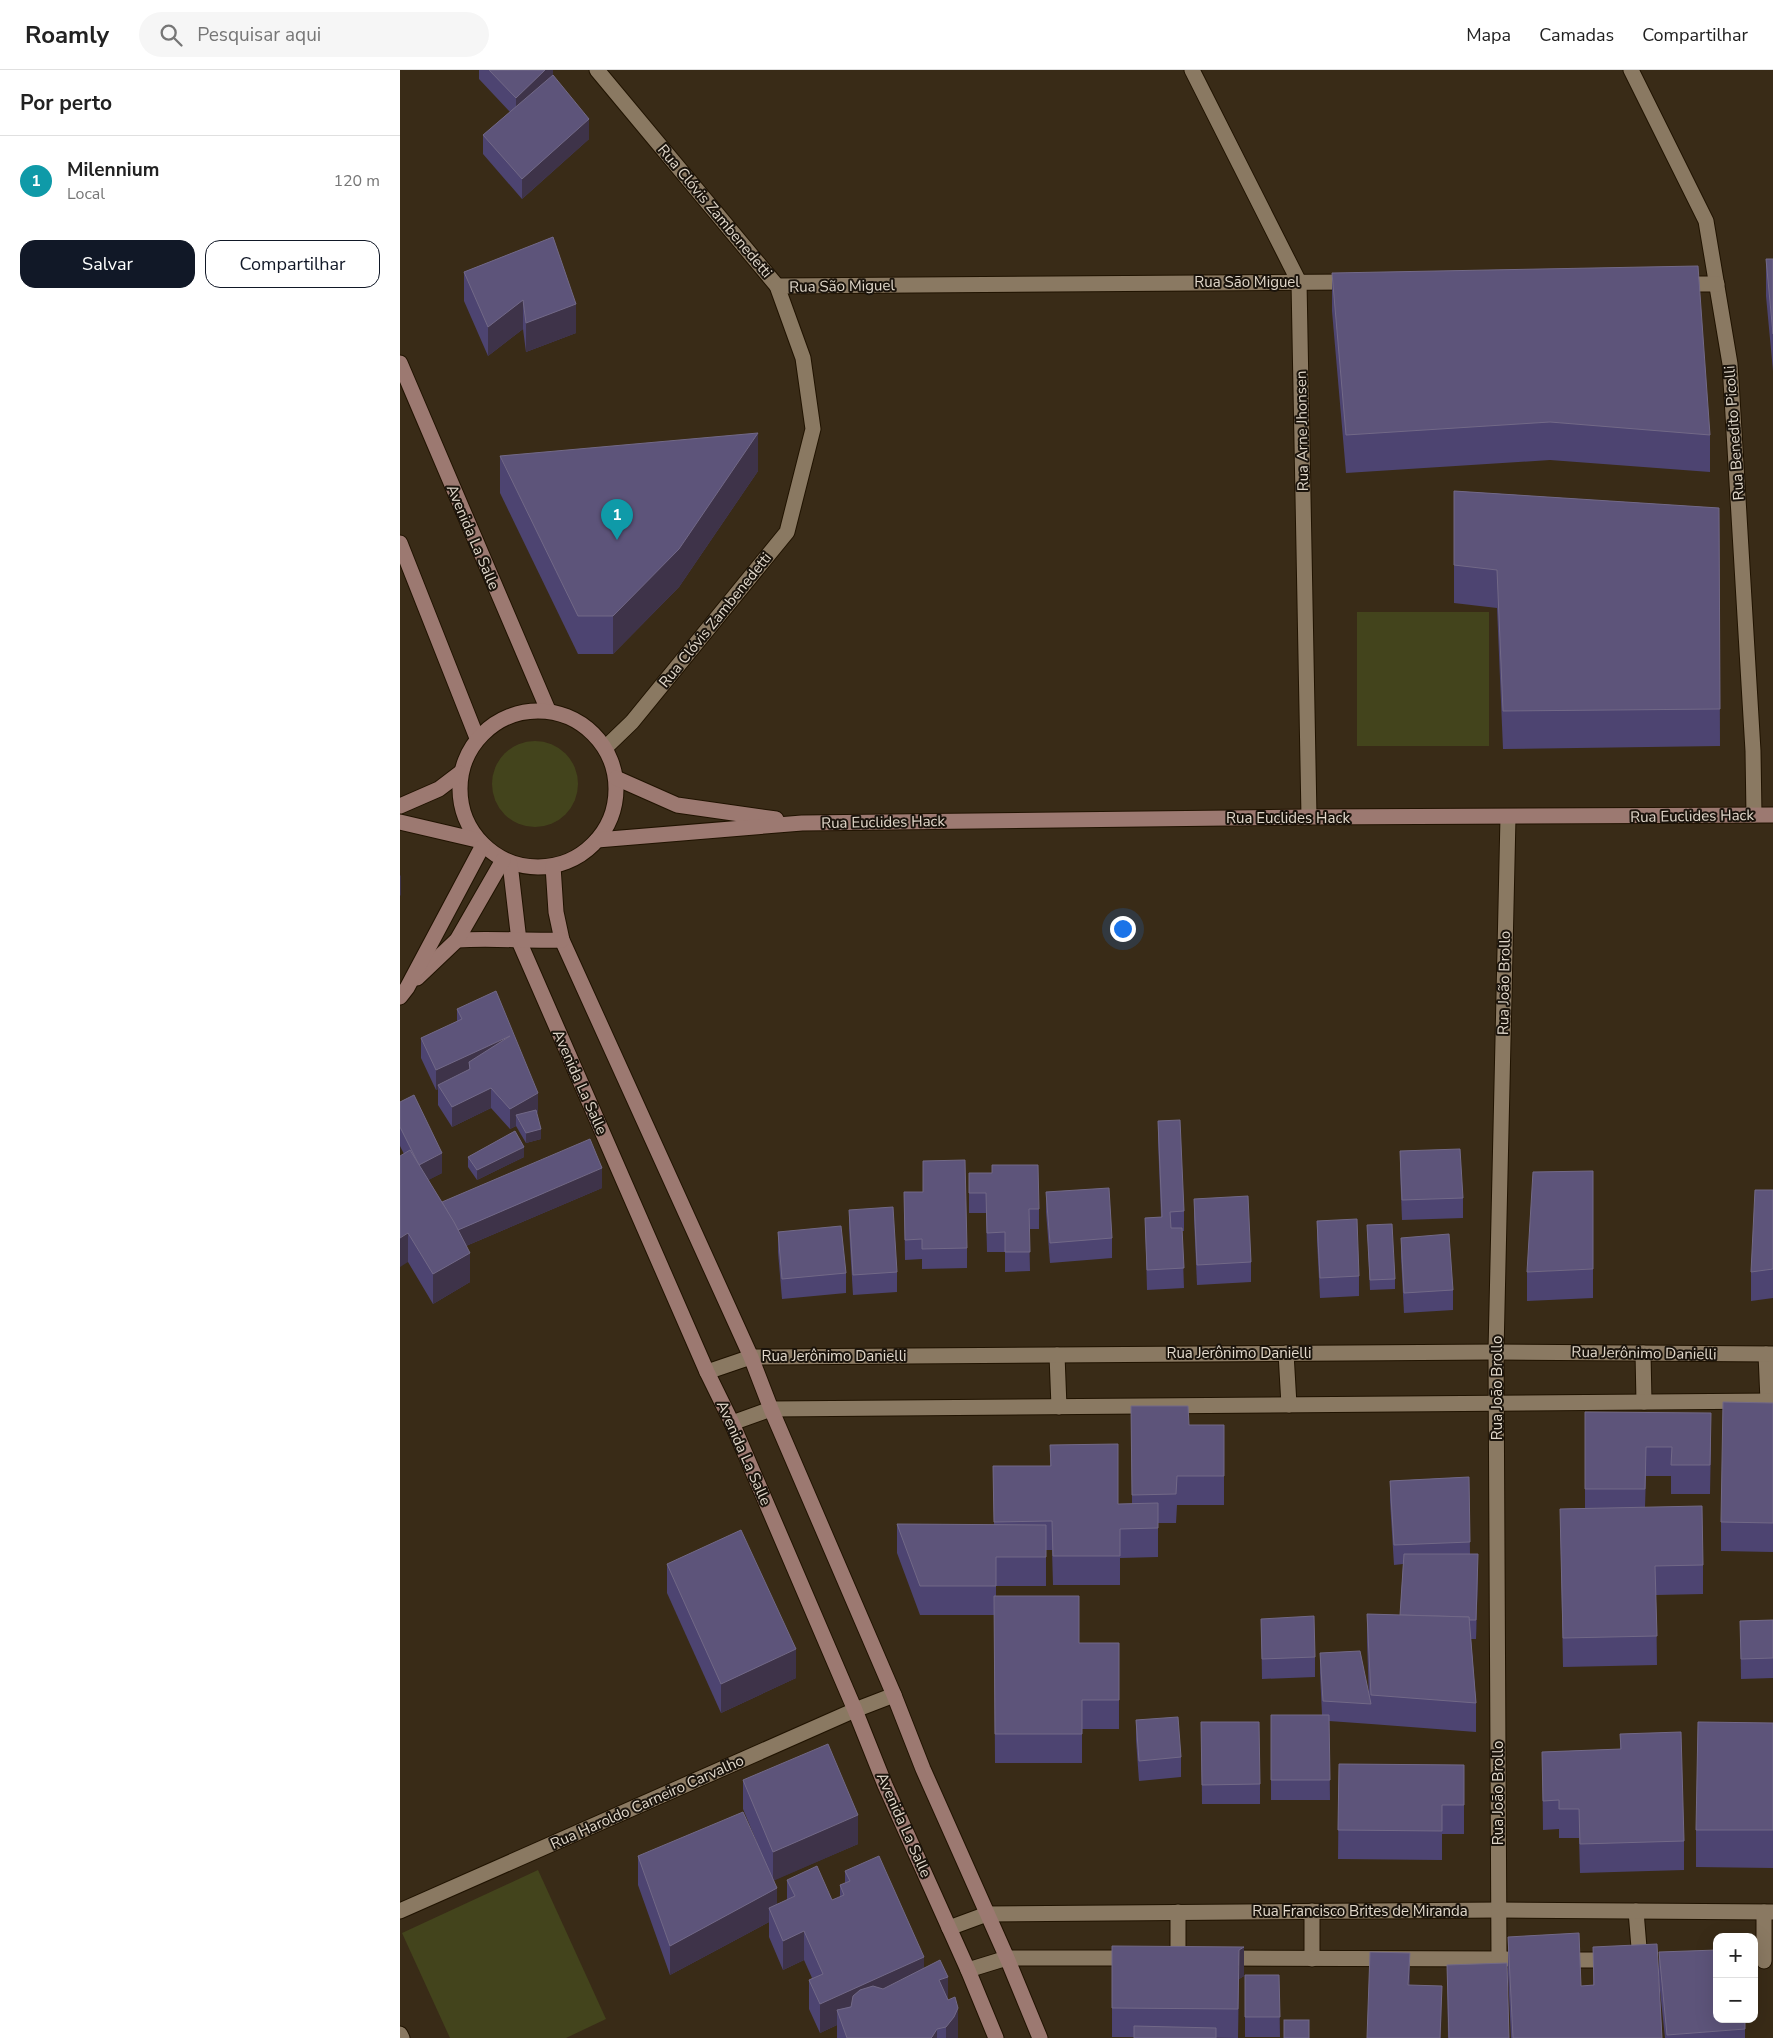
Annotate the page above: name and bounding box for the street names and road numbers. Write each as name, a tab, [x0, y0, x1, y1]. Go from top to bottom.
street label: Rua Clóvis Zambenedetti	[653, 140, 777, 282]
street label: Rua São Miguel	[1194, 272, 1300, 292]
street label: Rua São Miguel	[789, 275, 896, 297]
street label: Rua Benedito Picolli	[1719, 365, 1749, 501]
street label: Rua Arne Jhonsen	[1291, 370, 1313, 492]
street label: Avenida La Salle	[442, 481, 504, 593]
street label: Rua Clóvis Zambenedetti	[654, 548, 776, 692]
street label: Rua Euclides Hack	[1630, 805, 1755, 827]
street label: Rua Euclides Hack	[1226, 808, 1350, 828]
street label: Rua Euclides Hack	[821, 811, 946, 833]
street label: Rua João Brollo	[1493, 931, 1515, 1035]
street label: Avenida La Salle	[548, 1026, 612, 1138]
street label: Rua João Brollo	[1487, 1336, 1507, 1440]
street label: Rua Jerônimo Danielli	[1571, 1342, 1717, 1364]
street label: Rua Jerônimo Danielli	[1166, 1343, 1312, 1363]
street label: Rua Jerônimo Danielli	[761, 1346, 907, 1366]
street label: Avenida La Salle	[712, 1397, 776, 1509]
street label: Rua João Brollo	[1488, 1741, 1508, 1845]
street label: Rua Haroldo Carneiro Carvalho	[547, 1750, 747, 1854]
street label: Avenida La Salle	[872, 1769, 936, 1881]
street label: Rua Francisco Brites de Miranda	[1252, 1901, 1468, 1921]

